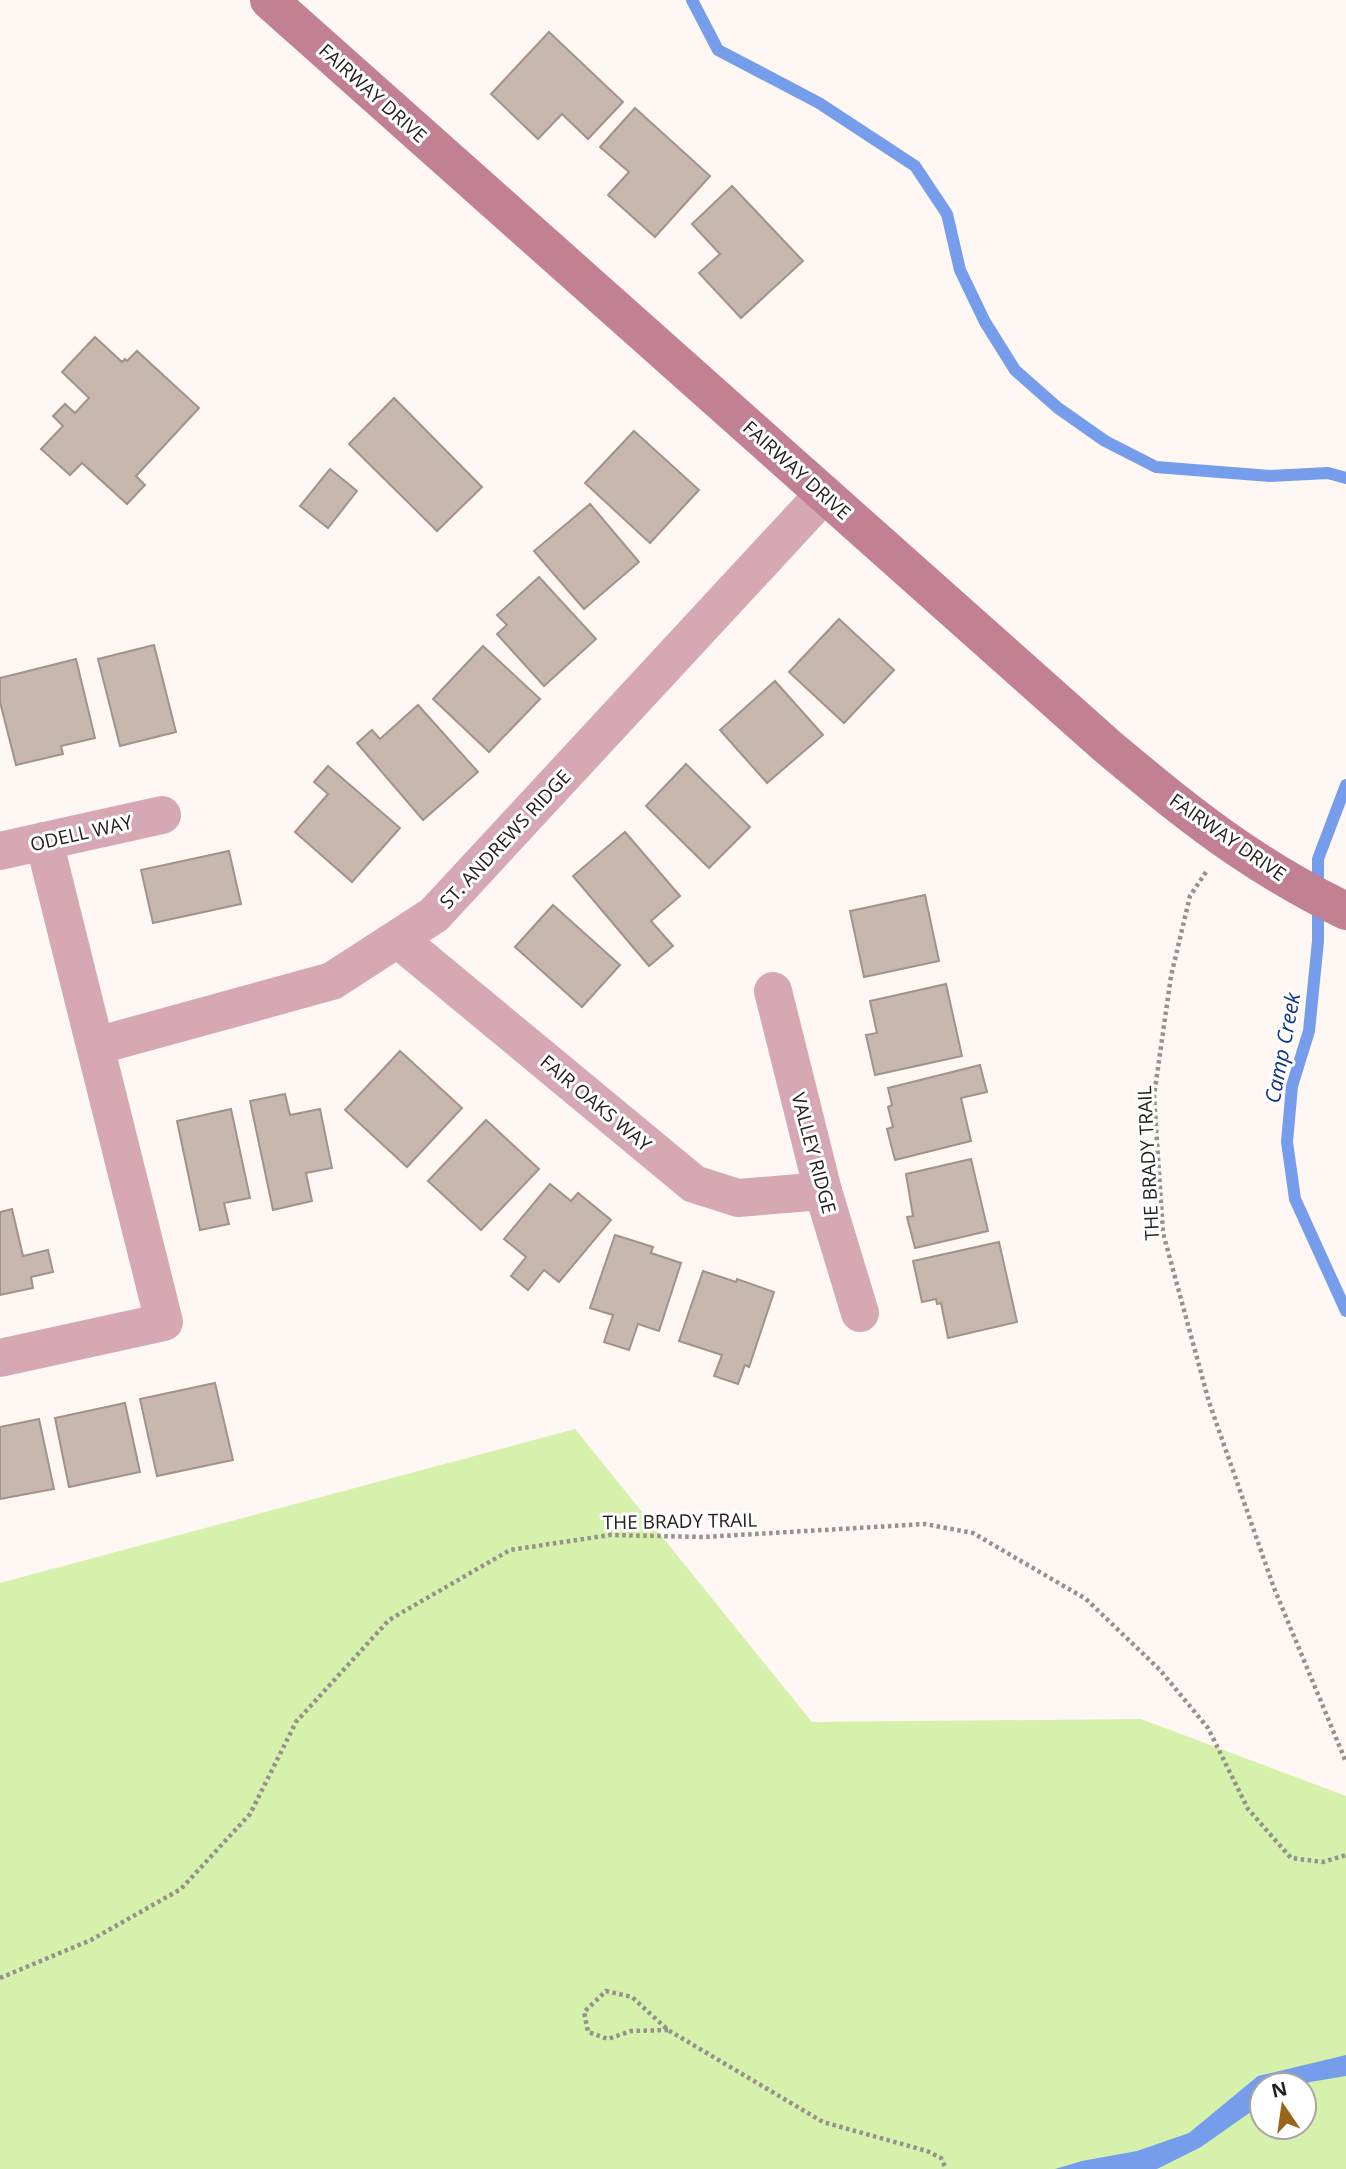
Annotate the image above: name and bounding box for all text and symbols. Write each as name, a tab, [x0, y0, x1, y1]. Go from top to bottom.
street label: FAIRWAY DRIVE	[314, 38, 432, 148]
street label: FAIRWAY DRIVE	[738, 415, 856, 525]
street label: ST. ANDREWS RIDGE	[434, 764, 576, 914]
street label: FAIRWAY DRIVE	[1165, 787, 1291, 887]
street label: ODELL WAY	[27, 809, 135, 857]
water label: Camp Creek	[1258, 989, 1307, 1105]
street label: FAIR OAKS WAY	[535, 1049, 657, 1157]
street label: THE BRADY TRAIL	[1131, 1085, 1165, 1241]
street label: VALLEY RIDGE	[785, 1090, 843, 1216]
street label: THE BRADY TRAIL	[602, 1507, 758, 1535]
north arrow	[1248, 2071, 1318, 2141]
text: N	[1269, 2075, 1290, 2104]

